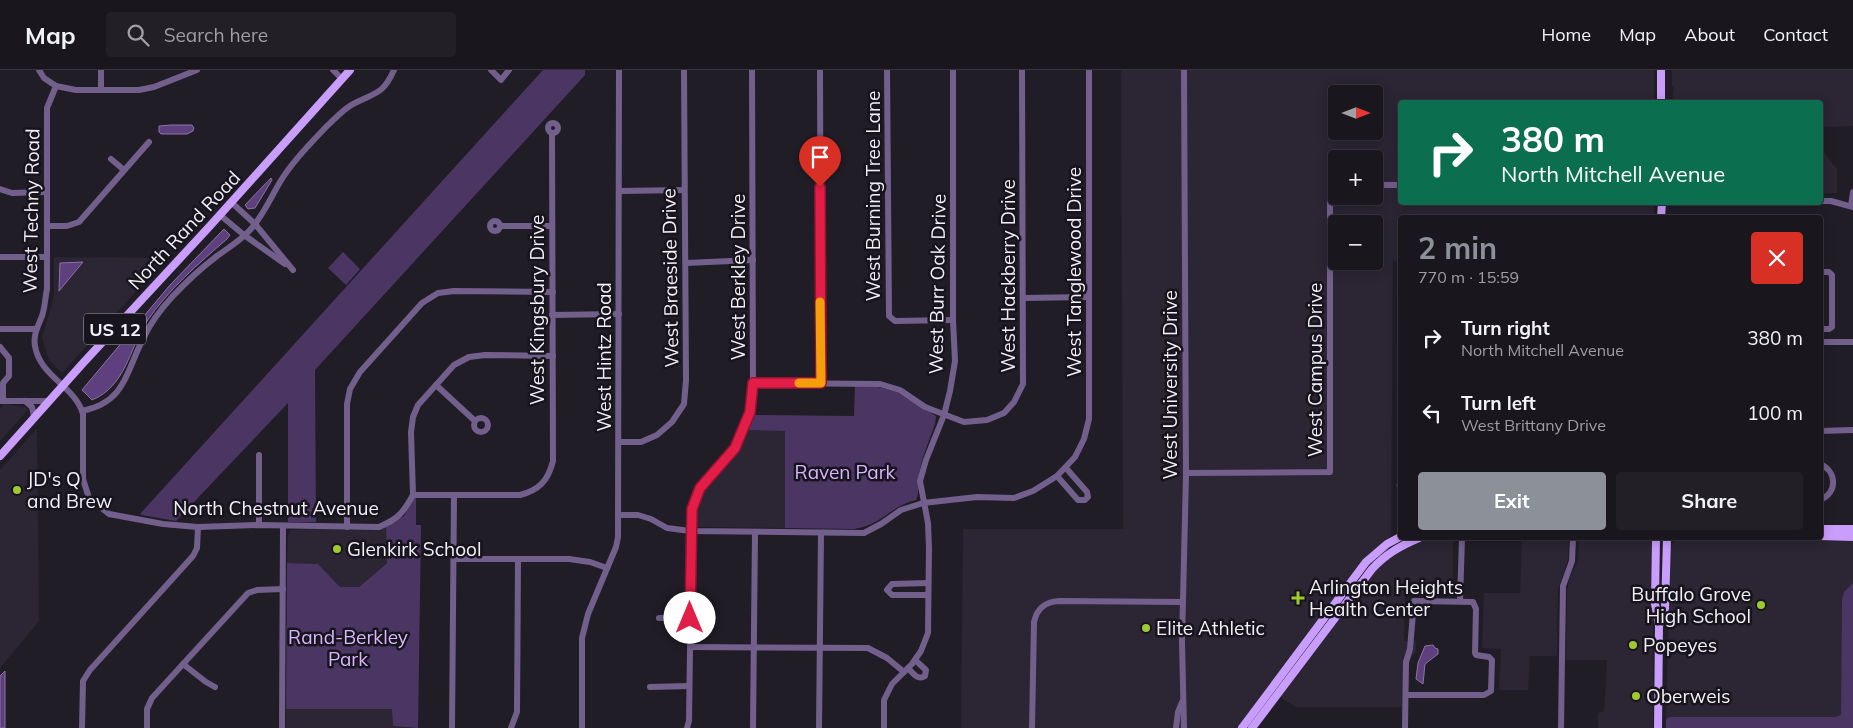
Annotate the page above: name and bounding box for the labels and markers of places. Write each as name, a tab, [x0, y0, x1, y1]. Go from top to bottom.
pin	[799, 136, 841, 187]
place label: JD's Q and Brew	[27, 467, 112, 513]
marker: JD's Q and Brew	[11, 484, 23, 496]
place label: Glenkirk School	[347, 537, 481, 561]
marker: Glenkirk School	[331, 543, 343, 555]
place label: Arlington Heights Health Center	[1309, 575, 1463, 621]
place label: Buffalo Grove High School	[1631, 582, 1751, 628]
marker: Arlington Heights Health Center	[1291, 591, 1305, 605]
marker: Buffalo Grove High School	[1755, 599, 1767, 611]
place label: Elite Athletic	[1156, 616, 1265, 640]
marker: Elite Athletic	[1140, 622, 1152, 634]
place label: Popeyes	[1643, 633, 1717, 657]
marker: Popeyes	[1627, 639, 1639, 651]
place label: Oberweis	[1646, 684, 1731, 708]
marker: Oberweis	[1630, 690, 1642, 702]

